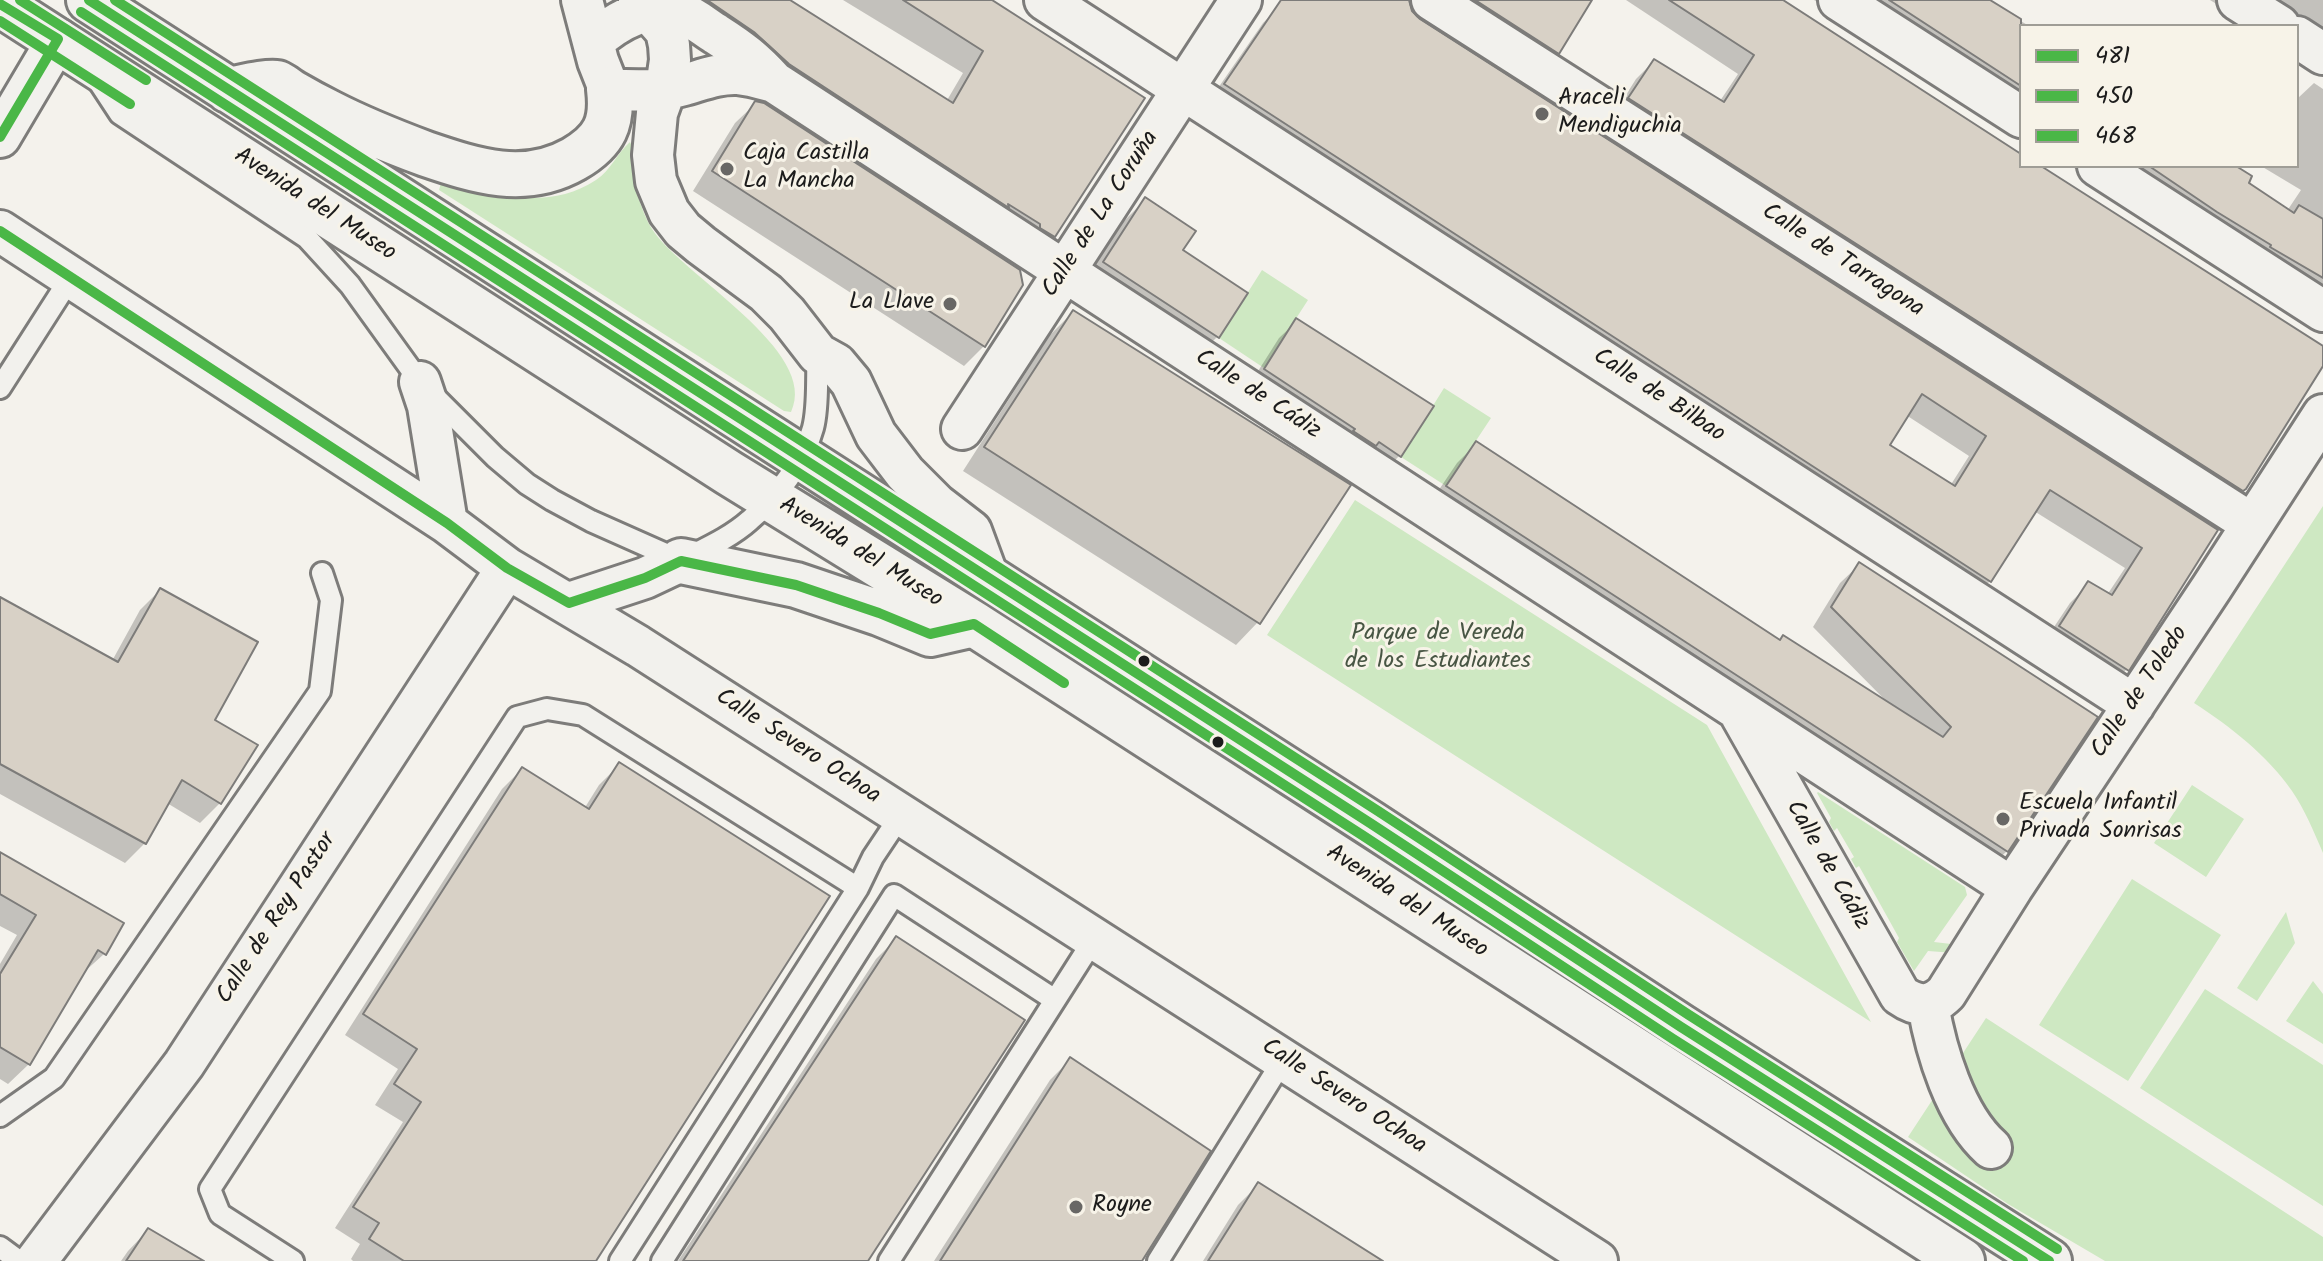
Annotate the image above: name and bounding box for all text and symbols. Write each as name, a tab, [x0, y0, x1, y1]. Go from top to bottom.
legend	[2019, 24, 2299, 168]
text: 481	[2095, 37, 2130, 76]
text: 450	[2095, 77, 2133, 116]
place label: Araceli Mendiguchia	[1558, 86, 1682, 142]
marker: Araceli Mendiguchia	[1533, 105, 1551, 123]
text: 468	[2095, 117, 2136, 156]
street label: Calle de La Coruña	[1037, 126, 1167, 304]
place label: Caja Castilla La Mancha	[743, 141, 869, 197]
street label: Avenida del Museo	[228, 143, 400, 269]
marker: Caja Castilla La Mancha	[718, 160, 736, 178]
street label: Calle de Tarragona	[1755, 199, 1929, 325]
place label: La Llave	[849, 290, 934, 318]
marker: La Llave	[941, 295, 959, 313]
street label: Calle de Bilbao	[1586, 344, 1730, 450]
street label: Calle de Cádiz	[1189, 345, 1325, 447]
street label: Avenida del Museo	[773, 492, 947, 616]
park label: Parque de Vereda de los Estudiantes	[1345, 621, 1531, 677]
street label: Calle de Toledo	[2086, 621, 2196, 765]
unlabelled marker	[1136, 653, 1152, 669]
street label: Calle Severo Ochoa	[709, 684, 885, 812]
unlabelled marker	[1210, 734, 1226, 750]
place label: Escuela Infantil Privada Sonrisas	[2019, 791, 2182, 847]
street label: Calle de Cádiz	[1777, 796, 1875, 936]
marker: Escuela Infantil Privada Sonrisas	[1994, 810, 2012, 828]
street label: Calle de Rey Pastor	[212, 828, 344, 1010]
street label: Avenida del Museo	[1320, 840, 1492, 966]
street label: Calle Severo Ochoa	[1255, 1034, 1431, 1162]
place label: Royne	[1092, 1193, 1152, 1221]
marker: Royne	[1067, 1198, 1085, 1216]

